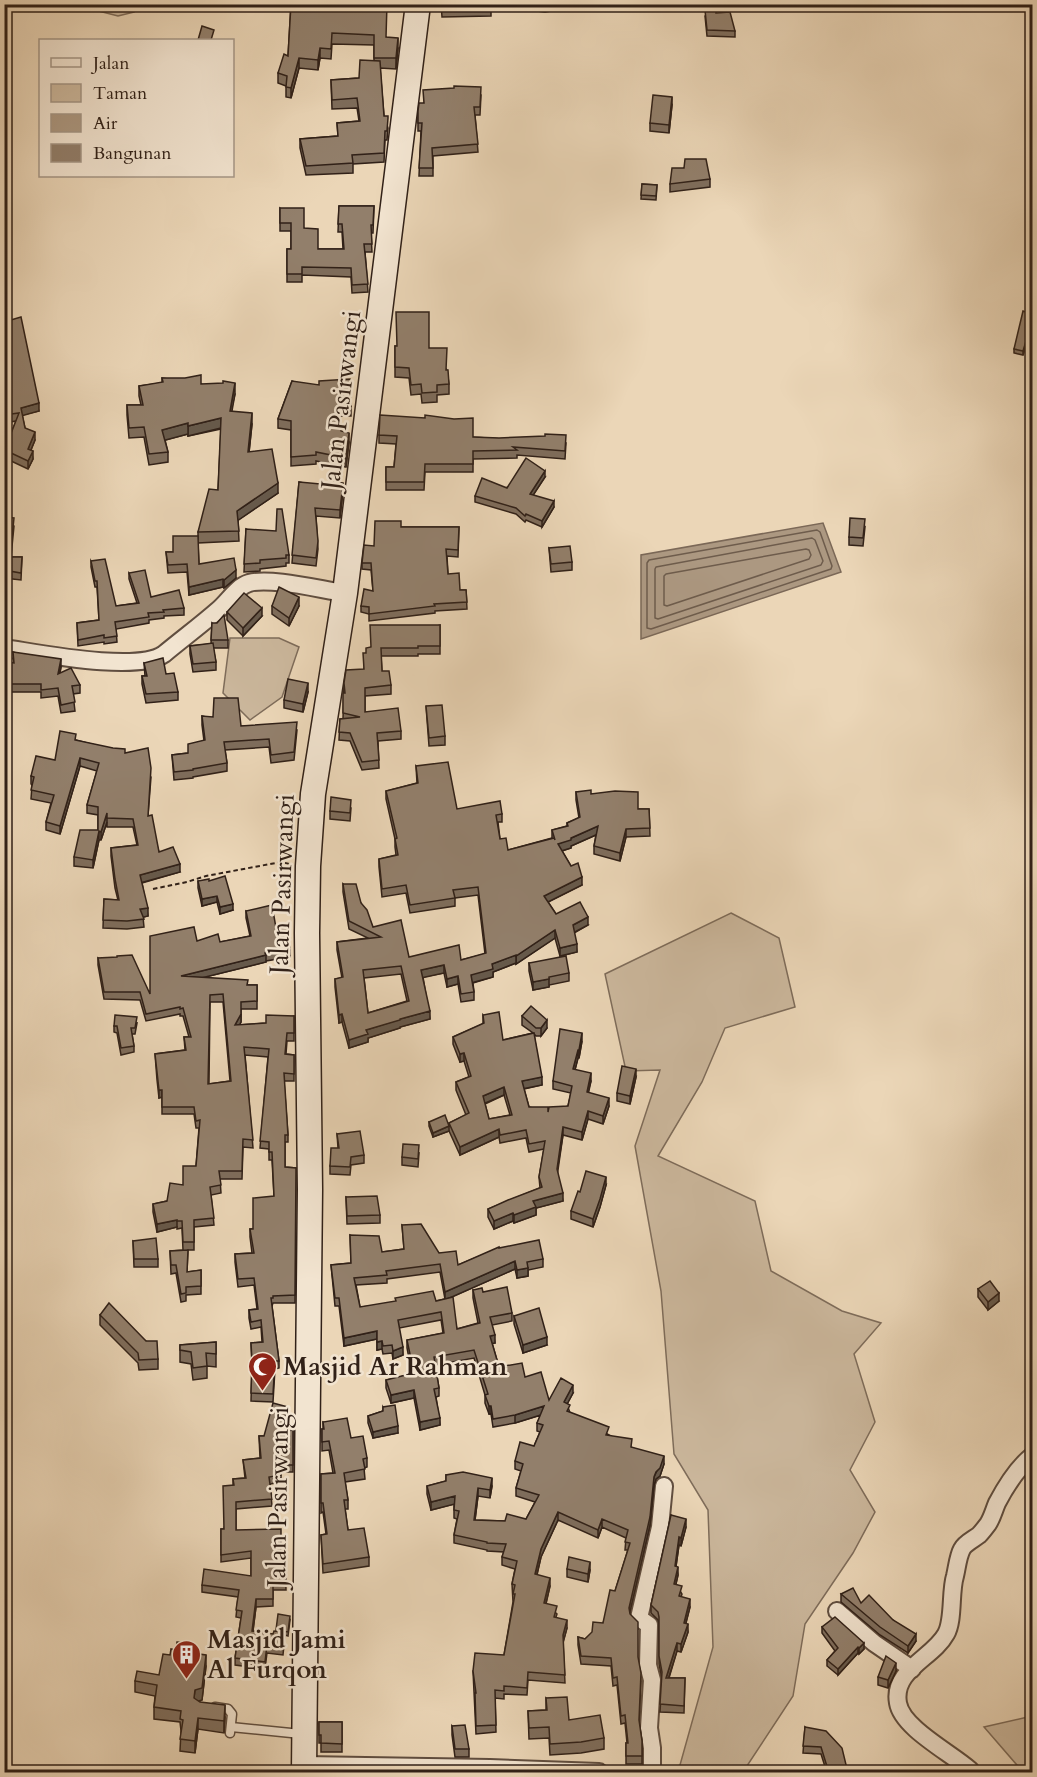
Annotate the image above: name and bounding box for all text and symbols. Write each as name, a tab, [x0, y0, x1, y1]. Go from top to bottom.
legend	[39, 39, 234, 177]
text: Jalan	[90, 51, 130, 76]
text: Taman	[93, 81, 148, 106]
text: Air	[93, 111, 118, 136]
text: Bangunan	[93, 141, 172, 166]
street label: Jalan Pasirwangi	[312, 308, 369, 496]
street label: Jalan Pasirwangi	[261, 793, 303, 979]
place label: Masjid Ar Rahman	[283, 1349, 508, 1384]
mosque icon: Masjid Ar Rahman	[246, 1350, 278, 1392]
street label: Jalan Pasirwangi	[259, 1406, 297, 1592]
place label: Masjid Jami Al Furqon	[207, 1622, 346, 1687]
building icon: Masjid Jami Al Furqon	[170, 1638, 202, 1680]

